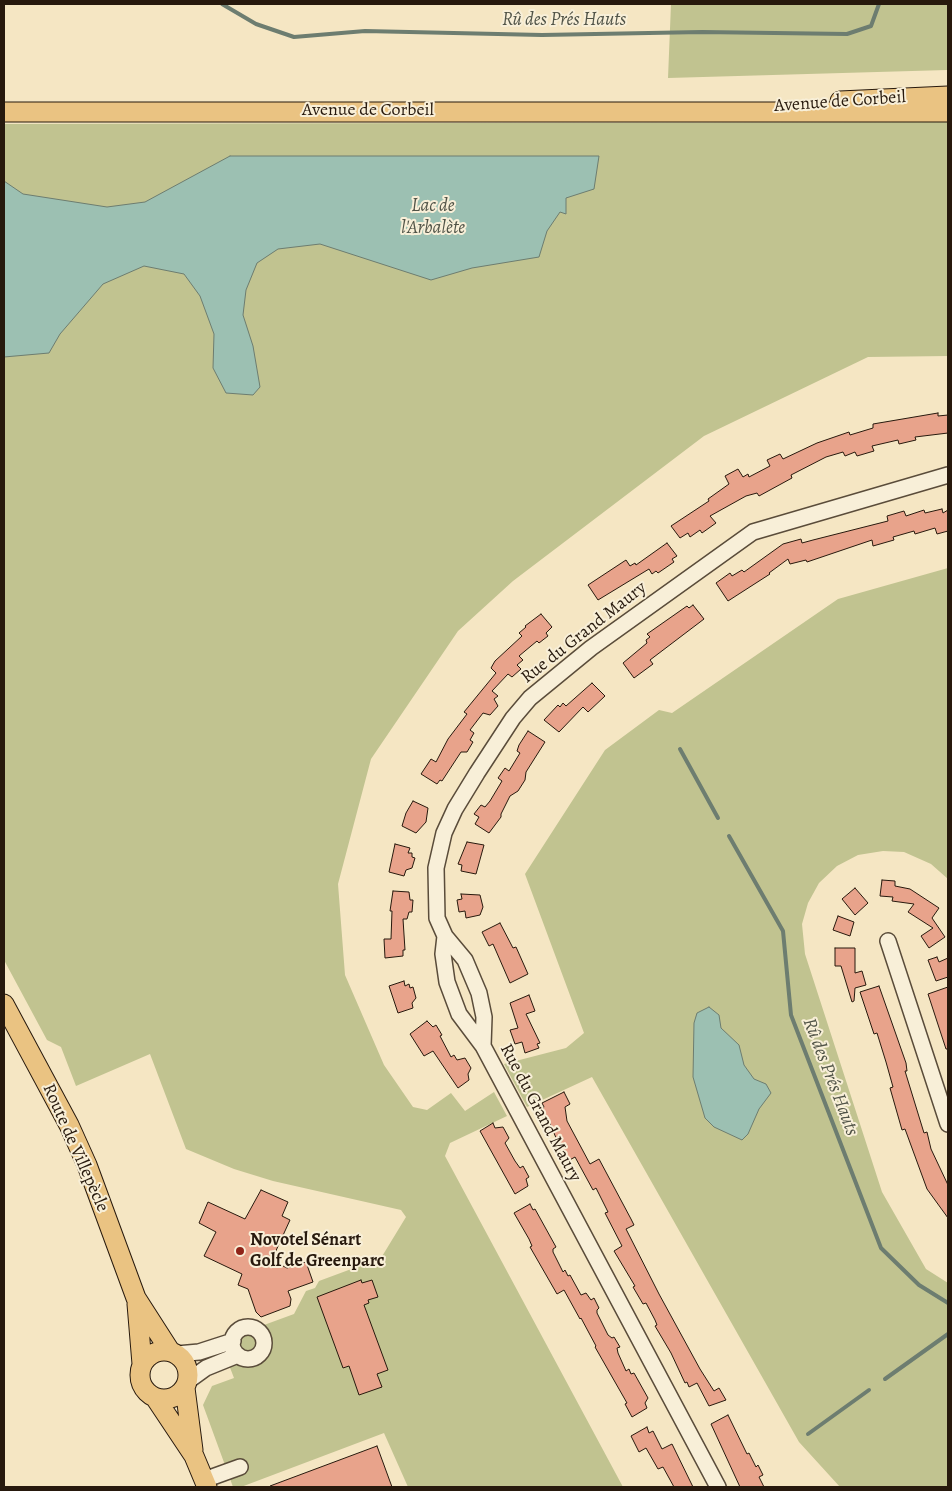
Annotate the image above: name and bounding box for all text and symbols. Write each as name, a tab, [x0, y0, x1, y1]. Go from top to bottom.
water label: Rû des Prés Hauts	[502, 9, 626, 31]
street label: Avenue de Corbeil	[773, 87, 907, 117]
street label: Avenue de Corbeil	[302, 100, 434, 122]
water label: Lac de l'Arbalète	[401, 195, 465, 239]
street label: Rue du Grand Maury	[517, 577, 651, 689]
water label: Rû des Prés Hauts	[797, 1015, 863, 1139]
street label: Rue du Grand Maury	[495, 1040, 585, 1186]
street label: Route de Villepècle	[37, 1081, 113, 1215]
place label: Novotel Sénart Golf de Greenparc	[250, 1230, 385, 1272]
marker: Novotel Sénart Golf de Greenparc	[234, 1245, 246, 1257]

